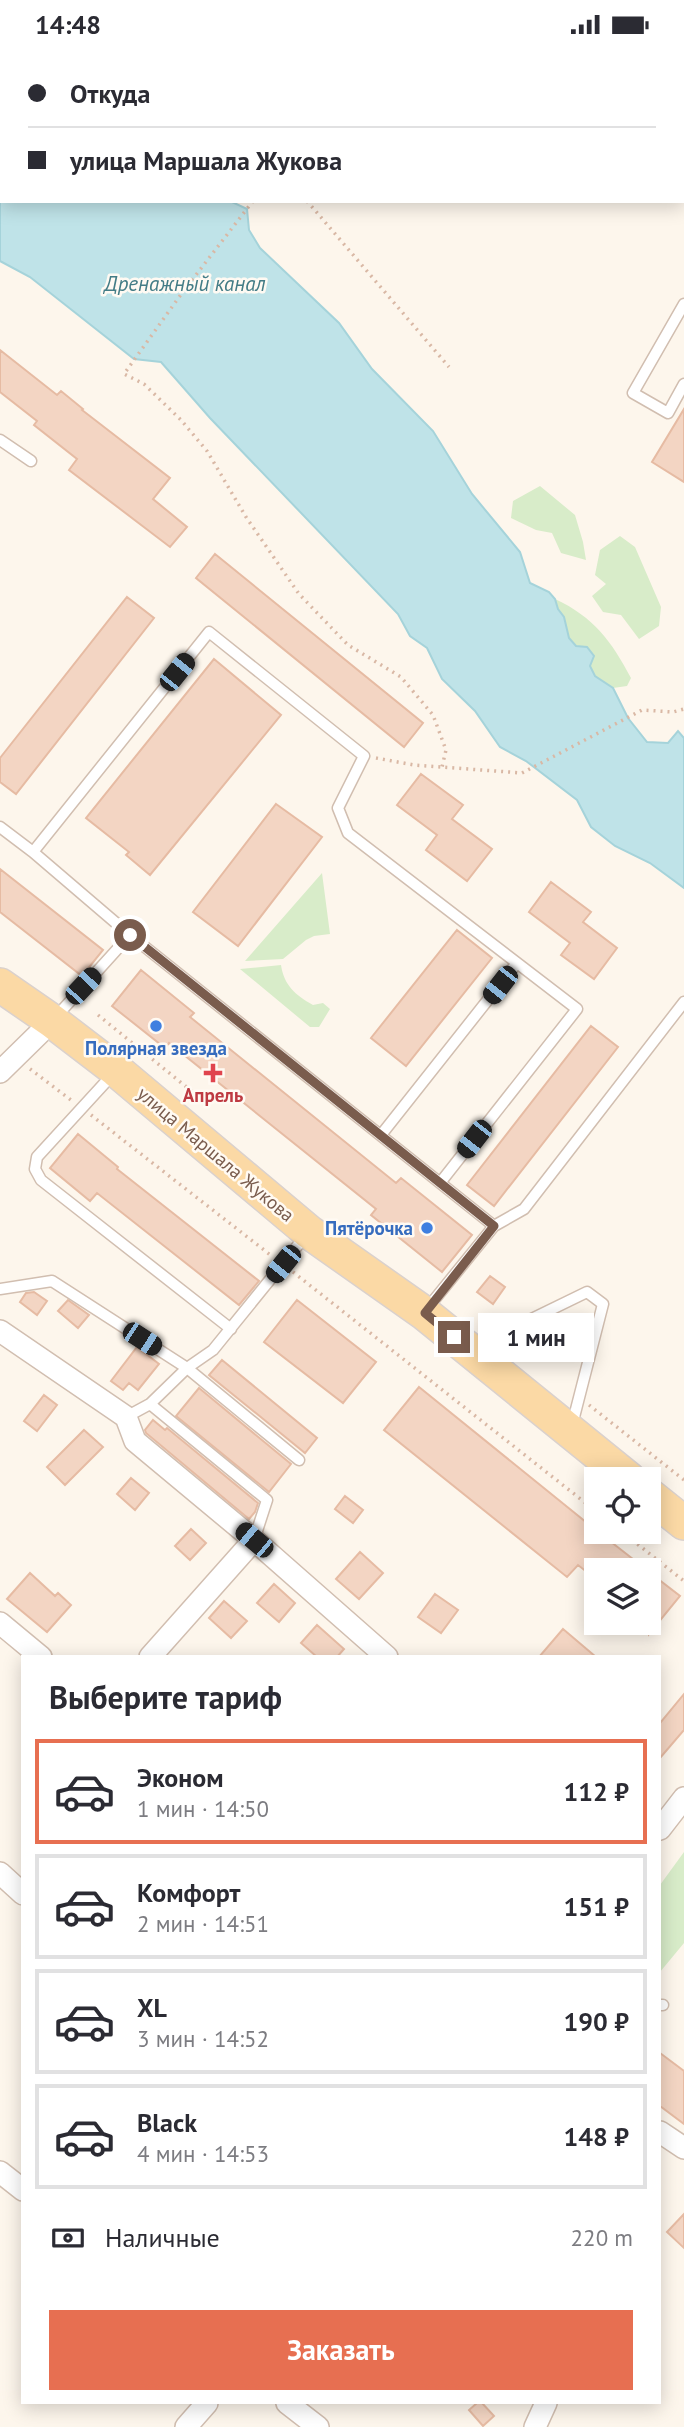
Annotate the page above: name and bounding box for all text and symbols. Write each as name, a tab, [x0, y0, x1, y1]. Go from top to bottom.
text: 14:48	[35, 8, 101, 41]
text: Откуда	[70, 77, 150, 110]
text: улица Маршала Жукова	[70, 144, 342, 177]
water label: Дренажный канал	[102, 270, 266, 297]
car	[156, 649, 199, 695]
route start	[114, 919, 146, 951]
car	[479, 962, 522, 1008]
car	[61, 963, 106, 1009]
marker: Полярная звезда	[148, 1018, 164, 1034]
place label: Полярная звезда	[85, 1036, 227, 1060]
marker: Апрель	[205, 1065, 221, 1081]
street label: улица Маршала Жукова	[133, 1081, 299, 1227]
place label: Апрель	[183, 1083, 243, 1107]
car	[453, 1116, 496, 1162]
place label: Пятёрочка	[325, 1216, 413, 1240]
marker: Пятёрочка	[419, 1220, 435, 1236]
car	[262, 1241, 305, 1287]
callout: 1 мин	[478, 1313, 594, 1361]
car	[119, 1319, 166, 1359]
route end	[438, 1321, 470, 1353]
text: 1 мин	[506, 1323, 566, 1352]
map controls	[584, 1467, 661, 1635]
button: locate	[584, 1467, 661, 1544]
car	[232, 1518, 277, 1562]
button: layers	[584, 1558, 661, 1635]
text: Выберите тариф	[49, 1676, 282, 1718]
icon: car	[53, 1760, 116, 1823]
text: Эконом	[137, 1761, 224, 1794]
text: 112 ₽	[563, 1775, 629, 1808]
text: 1 мин · 14:50	[137, 1794, 269, 1823]
icon: car	[53, 1875, 116, 1938]
text: Комфорт	[137, 1876, 240, 1909]
text: 151 ₽	[563, 1890, 629, 1923]
text: 2 мин · 14:51	[137, 1909, 269, 1938]
icon: car	[53, 1990, 116, 2053]
text: XL	[137, 1991, 167, 2024]
text: 190 ₽	[563, 2005, 629, 2038]
text: 3 мин · 14:52	[137, 2024, 269, 2053]
icon: car	[53, 2105, 116, 2168]
text: Black	[137, 2106, 197, 2139]
text: 148 ₽	[563, 2120, 629, 2153]
text: 4 мин · 14:53	[137, 2139, 269, 2168]
icon: cash	[49, 2219, 87, 2257]
text: Наличные	[105, 2221, 220, 2254]
text: 220 m	[571, 2223, 633, 2252]
button: Заказать	[49, 2310, 633, 2390]

